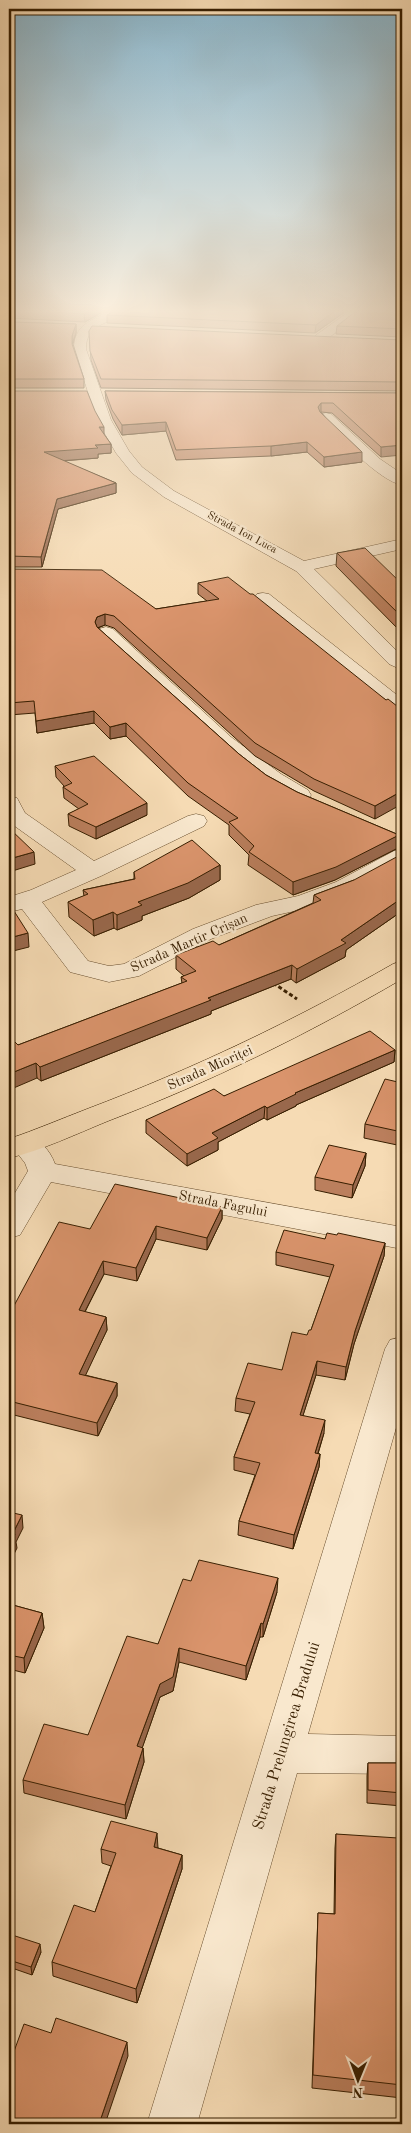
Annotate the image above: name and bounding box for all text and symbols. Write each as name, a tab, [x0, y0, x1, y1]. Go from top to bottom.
street label: Strada Ion Luca	[205, 510, 279, 556]
street label: Strada Martir Crișan	[128, 911, 250, 975]
street label: Strada Mioriței	[165, 1043, 255, 1093]
street label: Strada Fagului	[178, 1189, 269, 1219]
street label: Strada Prelungirea Bradului	[251, 1640, 323, 1832]
north arrow	[334, 2056, 384, 2106]
text: N	[352, 2085, 363, 2099]

